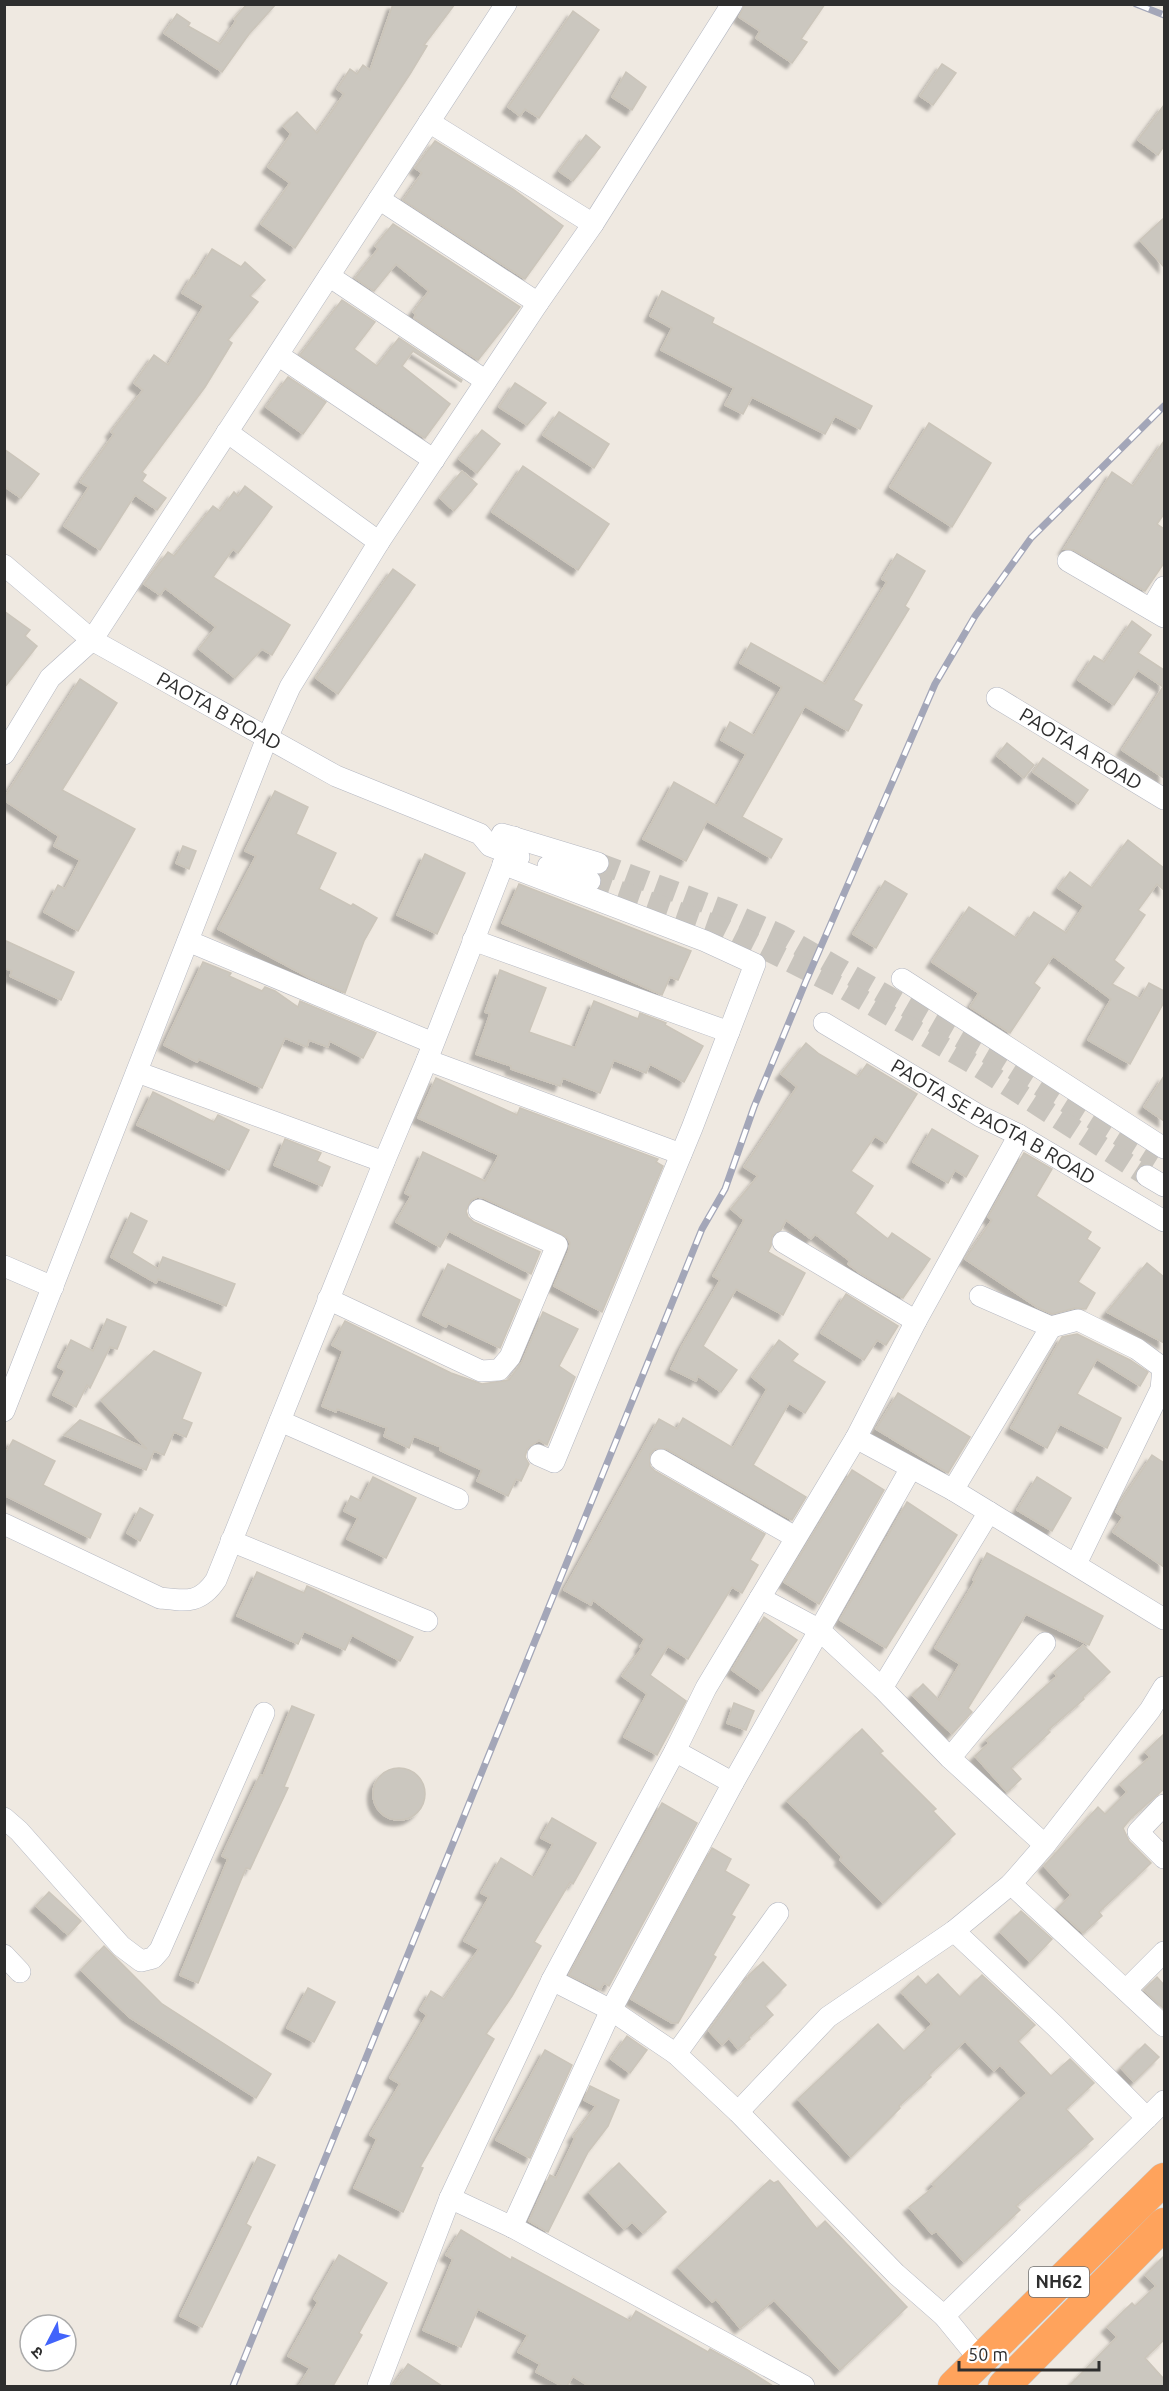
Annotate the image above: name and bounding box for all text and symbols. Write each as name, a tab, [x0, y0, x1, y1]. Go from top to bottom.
street label: PAOTA B ROAD	[153, 667, 286, 754]
street label: PAOTA A ROAD	[1016, 702, 1147, 794]
street label: PAOTA SE PAOTA B ROAD	[887, 1054, 1100, 1189]
road number: NH62	[1029, 2267, 1089, 2297]
north arrow	[18, 2313, 78, 2373]
scale bar	[959, 2334, 1098, 2372]
text: उ	[27, 2343, 47, 2363]
text: 50 m	[968, 2344, 1008, 2364]

